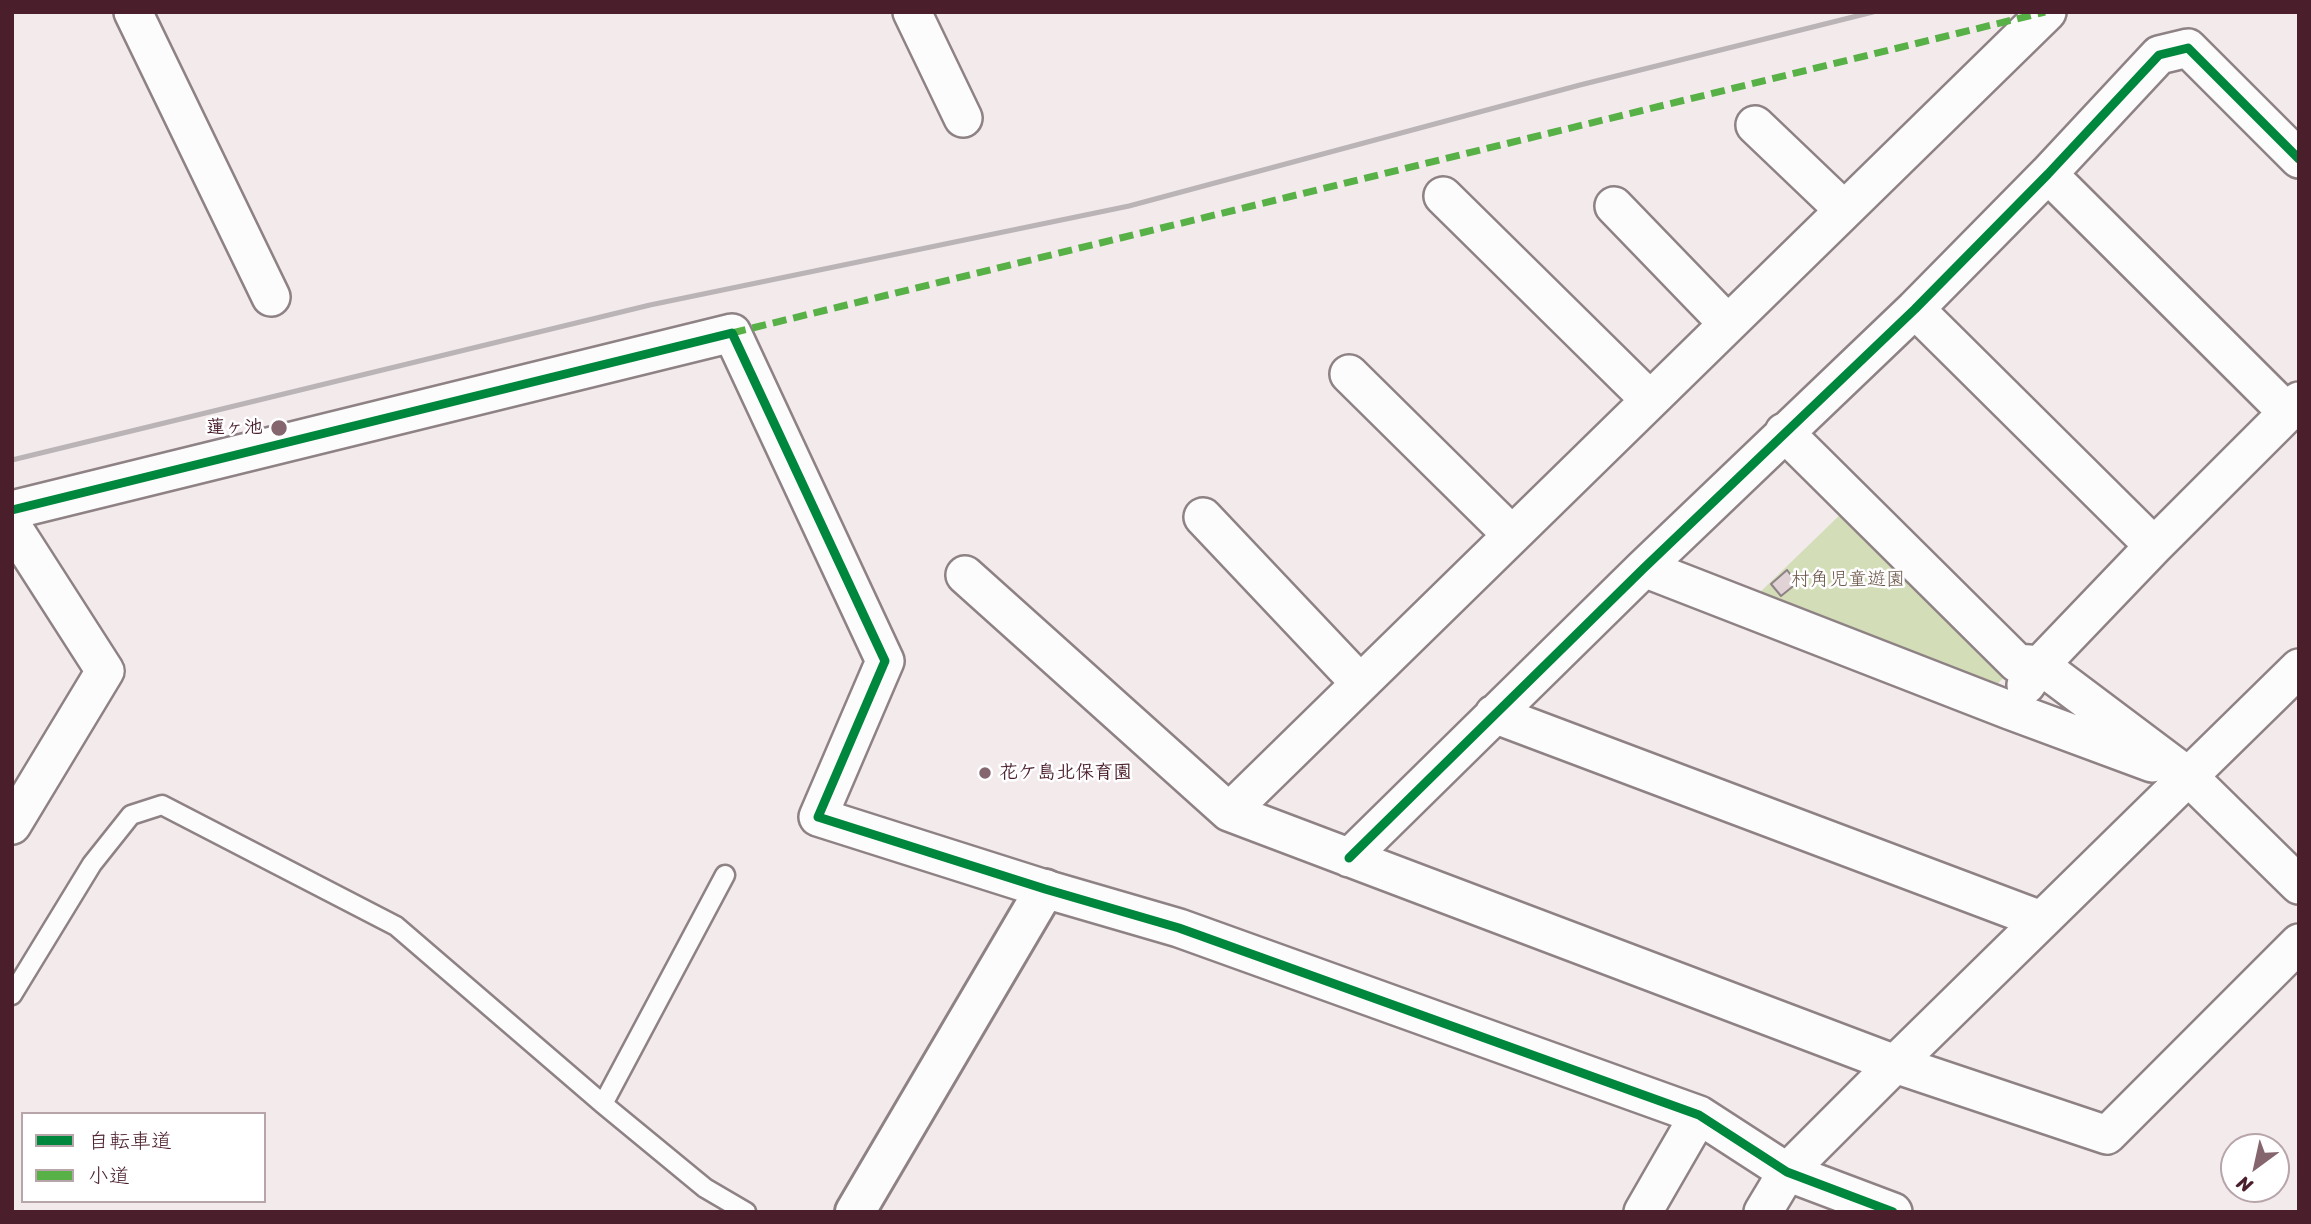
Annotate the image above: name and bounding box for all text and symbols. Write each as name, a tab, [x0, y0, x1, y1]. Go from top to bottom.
place label: 蓮ヶ池	[206, 417, 263, 439]
marker: 蓮ヶ池	[269, 418, 289, 438]
park label: 村角児童遊園	[1791, 569, 1905, 591]
place label: 花ケ島北保育園	[999, 762, 1132, 784]
marker: 花ケ島北保育園	[977, 765, 993, 781]
legend	[21, 1112, 266, 1203]
text: 自転車道	[88, 1122, 172, 1160]
north arrow	[2220, 1133, 2290, 1203]
text: 小道	[88, 1157, 130, 1195]
text: N	[2230, 1167, 2259, 1202]

